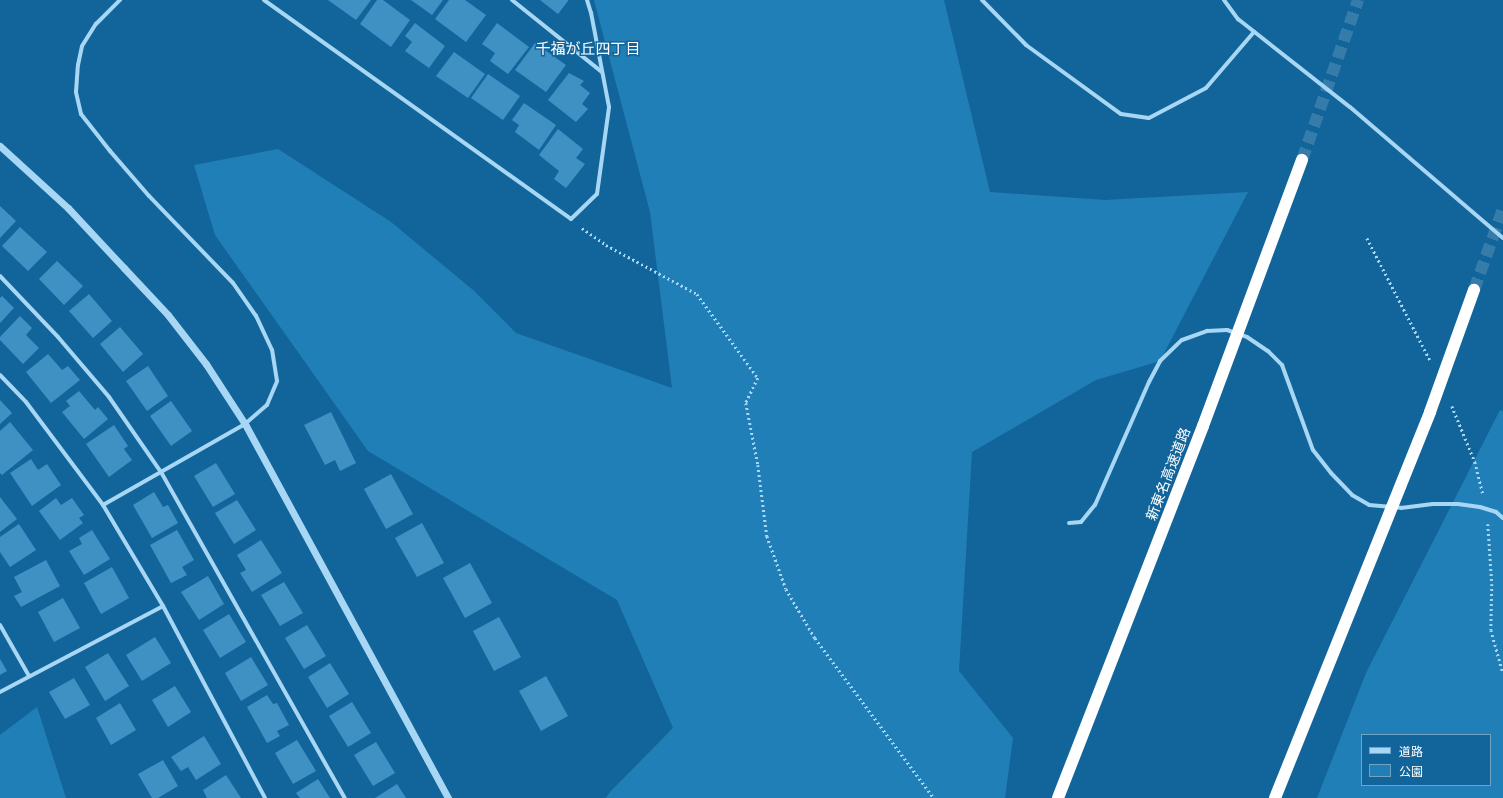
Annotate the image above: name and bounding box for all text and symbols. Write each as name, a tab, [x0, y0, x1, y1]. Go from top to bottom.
district label: 千福が丘四丁目	[536, 41, 640, 59]
street label: 新東名高速道路	[1143, 425, 1193, 523]
legend	[1361, 734, 1491, 786]
text: 道路	[1399, 745, 1423, 759]
text: 公園	[1399, 765, 1423, 779]

